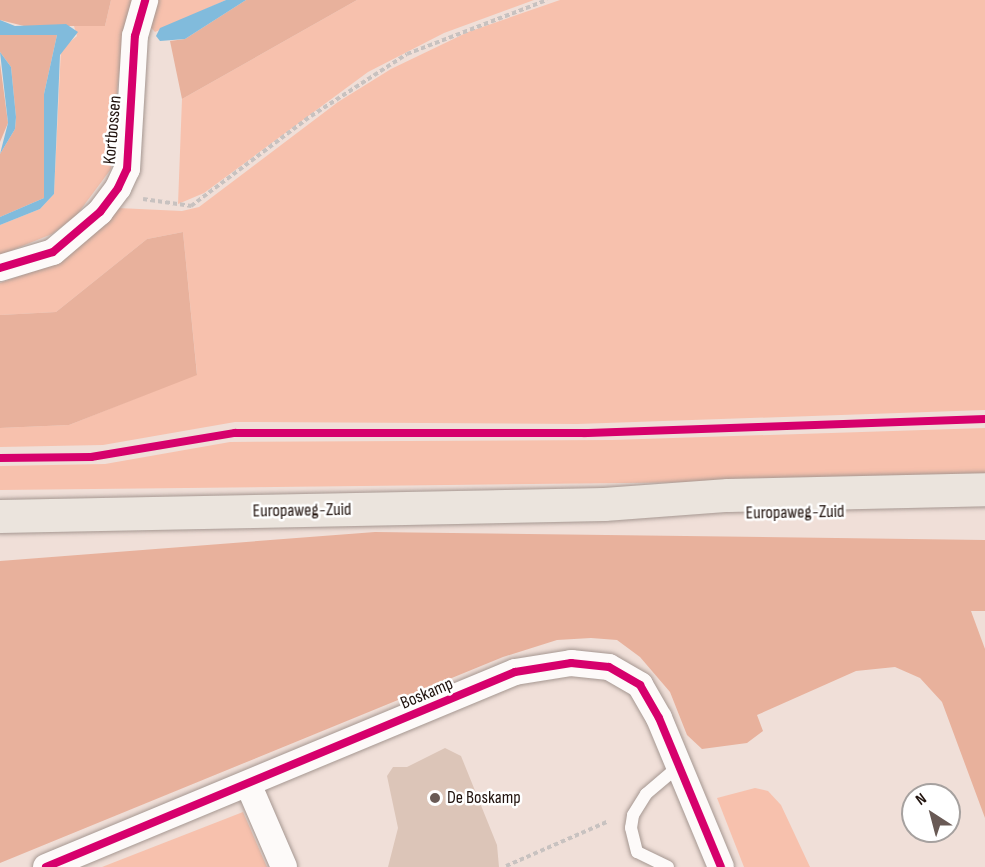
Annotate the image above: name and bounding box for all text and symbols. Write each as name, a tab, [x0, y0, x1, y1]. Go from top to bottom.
street label: Kortbossen	[99, 95, 127, 165]
street label: Europaweg-Zuid	[252, 499, 352, 523]
street label: Europaweg-Zuid	[745, 501, 845, 525]
street label: Boskamp	[398, 673, 456, 715]
north arrow	[901, 783, 961, 843]
place label: De Boskamp	[447, 787, 521, 809]
text: N	[912, 789, 930, 810]
marker: De Boskamp	[428, 791, 442, 805]

